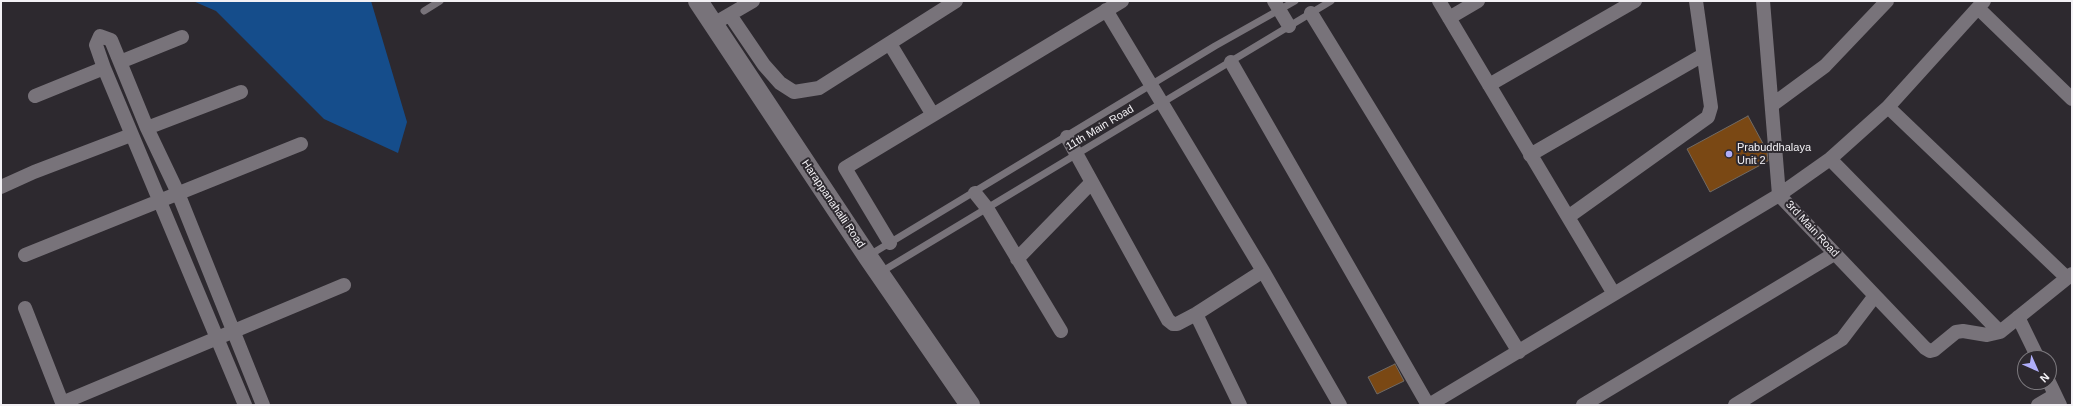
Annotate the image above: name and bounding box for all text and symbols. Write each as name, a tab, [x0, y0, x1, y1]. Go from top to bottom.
street label: 11th Main Road	[1064, 103, 1136, 153]
place label: Prabuddhalaya Unit 2	[1737, 141, 1811, 167]
marker: Prabuddhalaya Unit 2	[1724, 149, 1734, 159]
street label: Harappanahalli Road	[799, 157, 867, 251]
street label: 3rd Main Road	[1783, 198, 1841, 260]
north arrow	[2017, 350, 2057, 390]
text: N	[2038, 371, 2052, 385]

